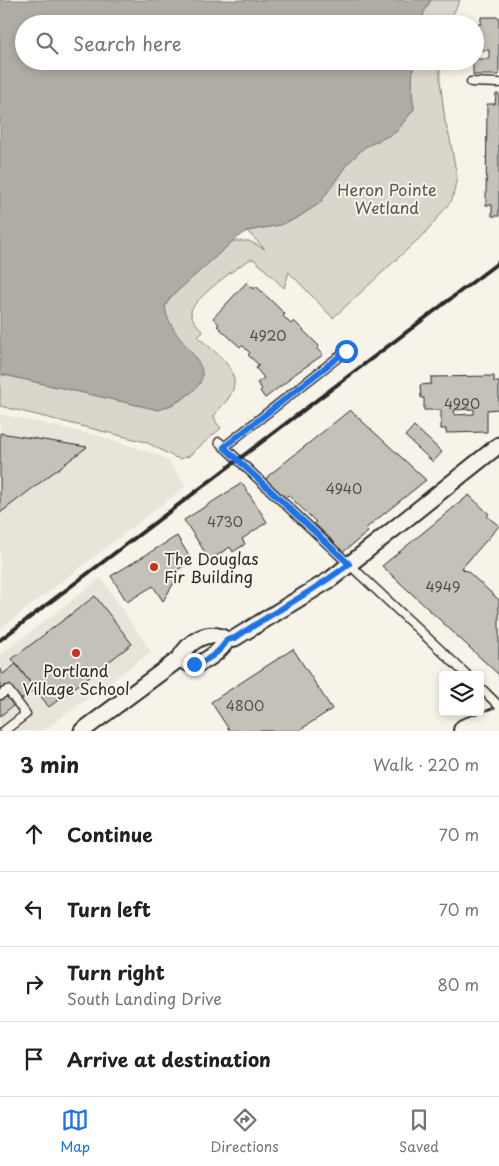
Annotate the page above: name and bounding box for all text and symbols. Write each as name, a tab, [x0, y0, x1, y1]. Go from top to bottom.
search box	[15, 15, 484, 70]
icon: search	[33, 29, 61, 57]
text: Search here	[73, 29, 182, 57]
park label: Heron Pointe Wetland	[337, 177, 437, 219]
house number: 4920	[250, 325, 286, 346]
route start	[335, 340, 358, 363]
house number: 4990	[444, 393, 480, 414]
house number: 4940	[326, 478, 362, 499]
house number: 4730	[207, 511, 243, 532]
place label: The Douglas Fir Building	[164, 546, 259, 588]
marker: The Douglas Fir Building	[148, 561, 160, 573]
house number: 4949	[426, 576, 460, 597]
marker: Portland Village School	[70, 647, 82, 659]
route end	[183, 653, 206, 676]
place label: Portland Village School	[22, 658, 130, 700]
map controls	[439, 671, 484, 716]
button: layers	[439, 671, 484, 716]
house number: 4800	[226, 695, 264, 716]
text: 3 min	[20, 748, 79, 780]
text: Walk · 220 m	[373, 752, 479, 776]
icon: ahead	[20, 820, 48, 848]
text: Continue	[67, 820, 153, 848]
text: 70 m	[439, 822, 479, 846]
icon: left	[20, 895, 48, 923]
text: Turn left	[67, 895, 151, 923]
text: 70 m	[439, 897, 479, 921]
text: Turn right	[67, 958, 165, 986]
icon: right	[20, 970, 48, 998]
text: 80 m	[437, 972, 479, 996]
text: South Landing Drive	[67, 986, 222, 1010]
icon: arrive	[20, 1045, 48, 1073]
text: Arrive at destination	[67, 1045, 271, 1073]
tab: Map	[60, 1106, 90, 1157]
tab: Directions	[211, 1106, 279, 1157]
tab: Saved	[399, 1106, 439, 1157]

